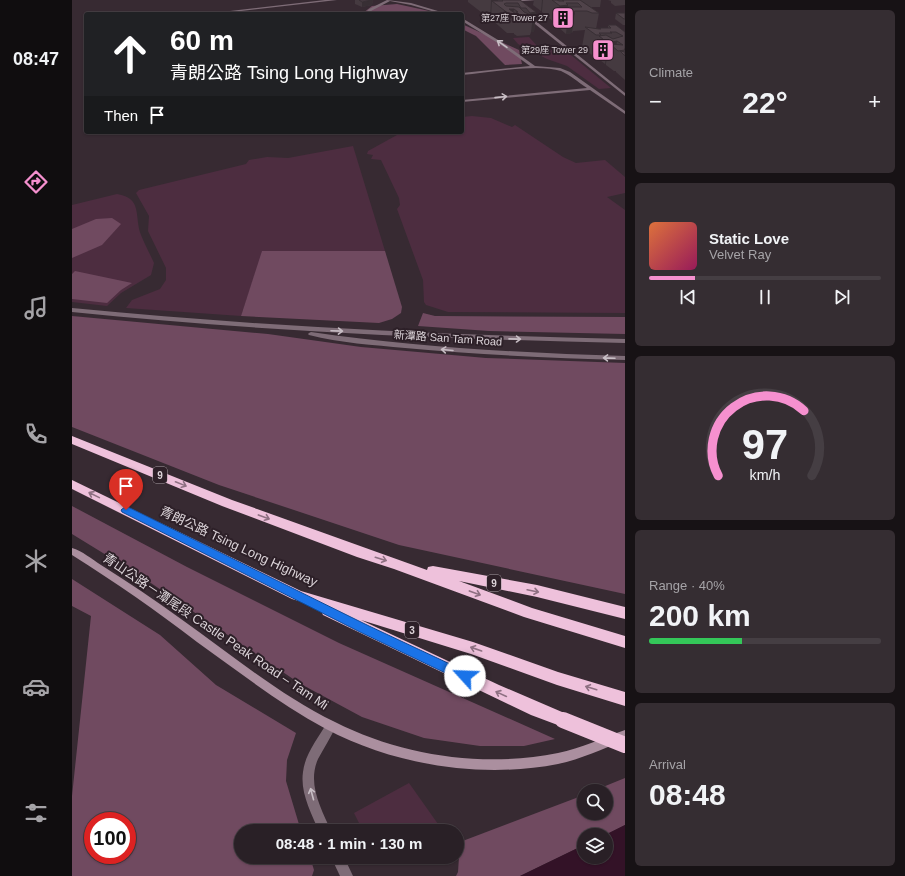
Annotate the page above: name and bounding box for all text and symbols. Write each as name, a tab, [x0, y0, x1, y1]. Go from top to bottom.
building icon: 第27座 Tower 27	[550, 5, 576, 31]
place label: 第27座 Tower 27	[481, 13, 548, 23]
text: 60 m	[170, 25, 234, 56]
icon: ahead	[104, 28, 156, 80]
building icon: 第29座 Tower 29	[590, 37, 616, 63]
one-way arrow	[497, 40, 508, 48]
place label: 第29座 Tower 29	[521, 45, 588, 55]
text: 08:47	[13, 49, 59, 69]
text: 青朗公路 Tsing Long Highway	[170, 63, 408, 83]
text: Climate	[649, 65, 693, 80]
text: 22°	[742, 86, 788, 119]
text: −	[649, 89, 662, 114]
text: +	[868, 89, 881, 114]
one-way arrow	[494, 93, 507, 101]
icon: arrive	[146, 104, 168, 126]
text: Then	[104, 107, 138, 124]
icon: directions	[22, 168, 50, 196]
text: Static Love	[709, 230, 789, 247]
text: Velvet Ray	[709, 247, 771, 262]
icon: previous	[677, 286, 699, 308]
icon: pause	[754, 286, 776, 308]
icon: next	[831, 286, 853, 308]
icon: music	[22, 294, 50, 322]
one-way arrow	[330, 327, 343, 335]
street label: 新潭路 San Tam Road	[393, 328, 503, 348]
one-way arrow	[508, 335, 521, 343]
one-way arrow	[441, 346, 454, 353]
one-way arrow	[603, 354, 616, 362]
icon: phone	[22, 420, 50, 448]
text: 97	[742, 421, 788, 468]
road number: 9	[153, 467, 167, 483]
text: km/h	[750, 467, 781, 483]
pin	[109, 469, 143, 510]
icon: arrive	[115, 475, 137, 497]
one-way arrow	[174, 480, 186, 488]
one-way arrow	[89, 491, 101, 498]
street label: 青朗公路 Tsing Long Highway	[158, 503, 320, 590]
one-way arrow	[257, 513, 269, 521]
icon: climate	[22, 547, 50, 575]
street label: 青山公路－潭尾段 Castle Peak Road – Tam Mi	[100, 550, 331, 713]
one-way arrow	[374, 556, 387, 563]
road number: 9	[487, 575, 501, 591]
text: Range · 40%	[649, 578, 725, 593]
one-way arrow	[527, 587, 540, 595]
one-way arrow	[468, 589, 480, 597]
text: 200 km	[649, 599, 751, 632]
road number: 3	[405, 622, 419, 638]
one-way arrow	[469, 645, 482, 652]
position arrow	[444, 655, 486, 697]
icon: car	[22, 673, 50, 701]
one-way arrow	[585, 684, 598, 691]
one-way arrow	[496, 690, 508, 697]
text: Arrival	[649, 757, 686, 772]
text: 08:48	[649, 778, 726, 811]
map controls	[577, 784, 613, 864]
button: search	[577, 784, 613, 820]
one-way arrow	[307, 788, 315, 801]
icon: filters	[22, 799, 50, 827]
speed limit sign: 100	[84, 812, 136, 864]
button: layers	[577, 828, 613, 864]
text: 08:48 · 1 min · 130 m	[276, 835, 422, 852]

